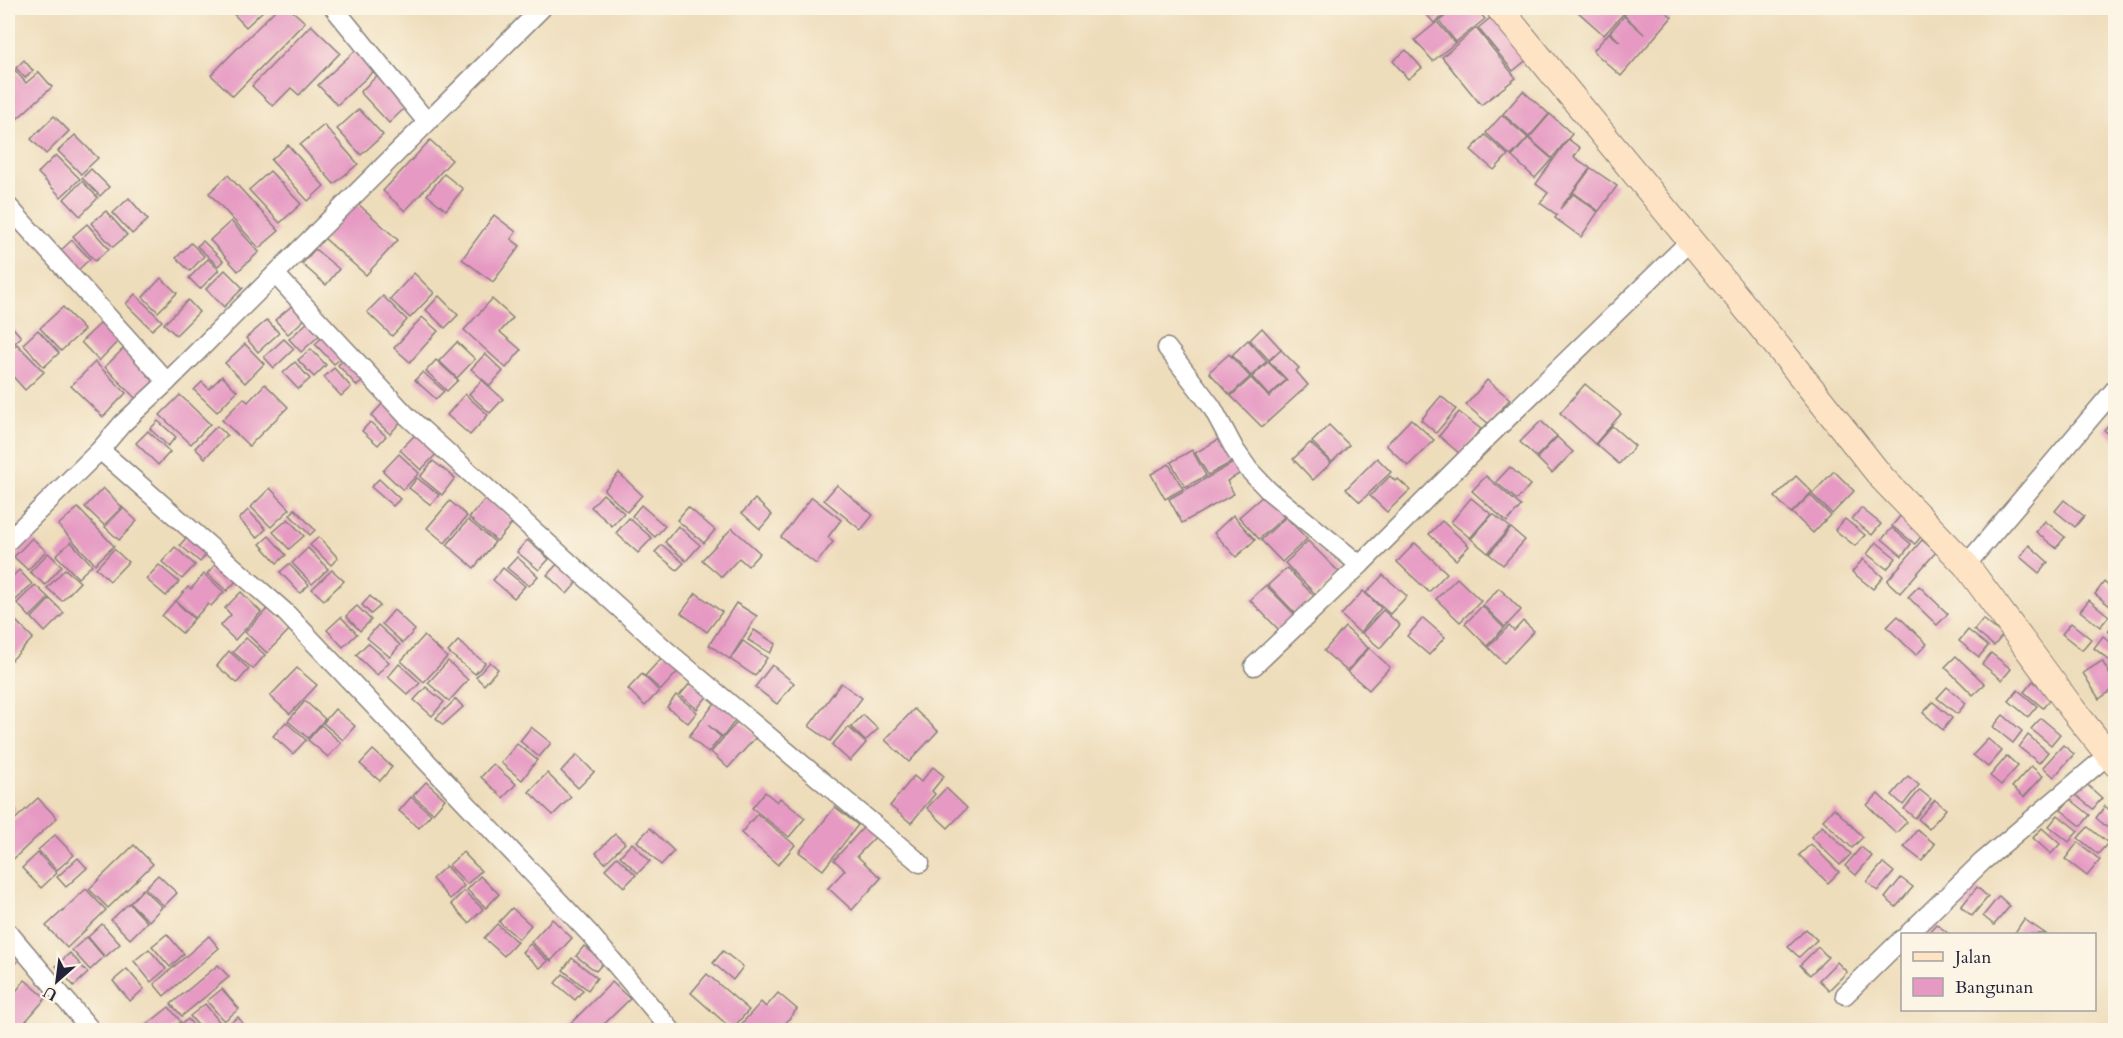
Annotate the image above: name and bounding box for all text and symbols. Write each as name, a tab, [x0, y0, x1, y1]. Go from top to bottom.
legend	[1901, 933, 2096, 1011]
text: Jalan	[1952, 945, 1992, 970]
north arrow	[27, 951, 87, 1011]
text: Bangunan	[1955, 975, 2034, 1000]
text: U	[39, 981, 61, 1006]

